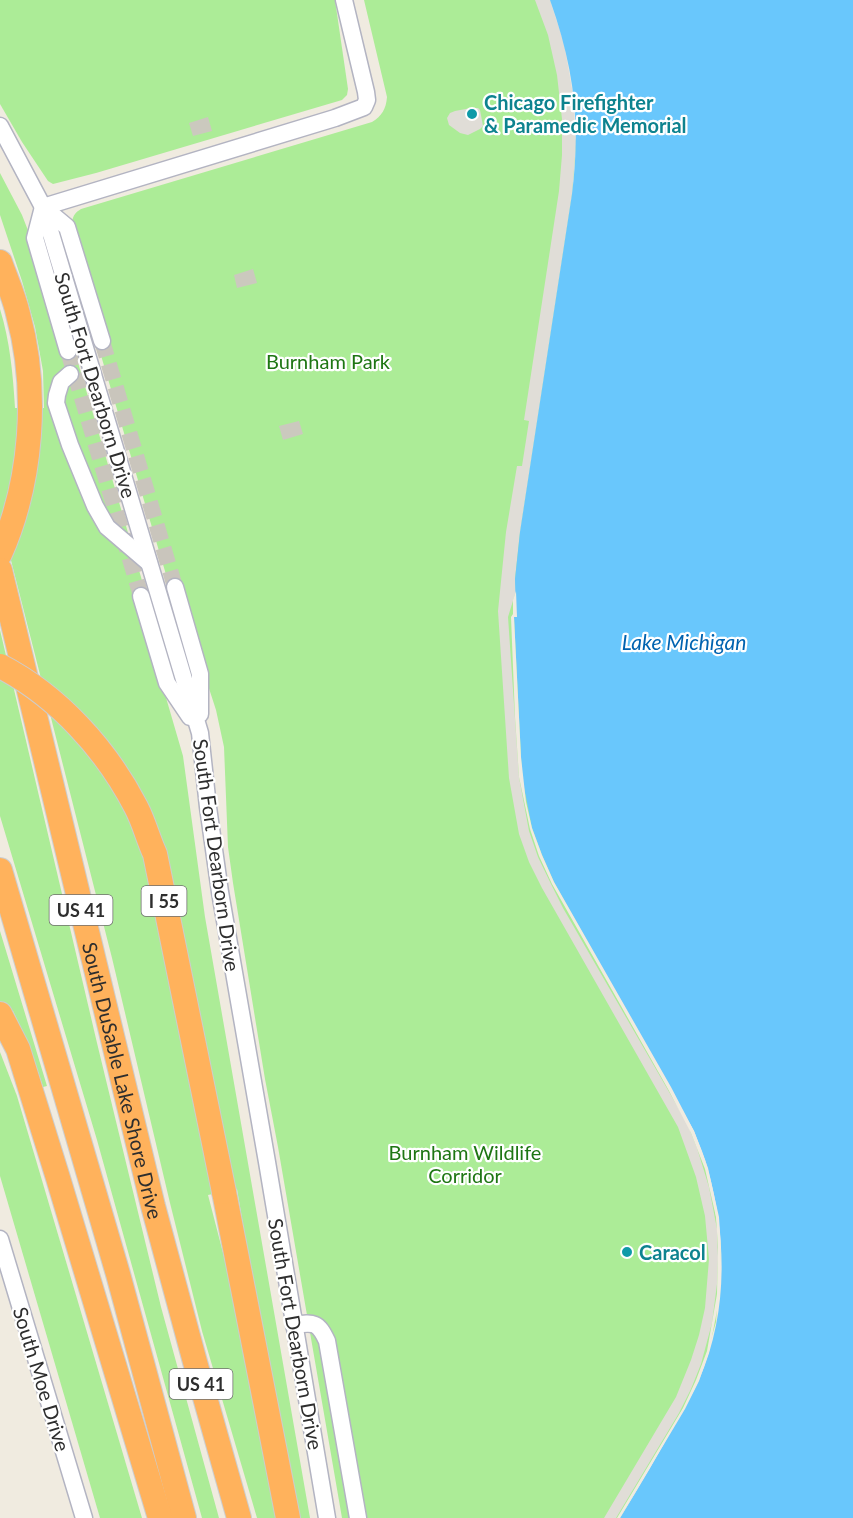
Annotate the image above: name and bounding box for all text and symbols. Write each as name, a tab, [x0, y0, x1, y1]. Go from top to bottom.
place label: Chicago Firefighter & Paramedic Memorial	[484, 90, 687, 137]
marker: Chicago Firefighter & Paramedic Memorial	[465, 107, 479, 121]
street label: South Fort Dearborn Drive	[50, 269, 142, 501]
park label: Burnham Park	[266, 349, 391, 373]
water label: Lake Michigan	[622, 629, 746, 654]
street label: South Fort Dearborn Drive	[189, 737, 245, 973]
road number: I 55	[142, 886, 186, 916]
road number: US 41	[50, 895, 112, 925]
street label: South DuSable Lake Shore Drive	[78, 939, 168, 1222]
park label: Burnham Wildlife Corridor	[389, 1140, 541, 1187]
street label: South Fort Dearborn Drive	[264, 1216, 328, 1452]
place label: Caracol	[639, 1240, 706, 1264]
marker: Caracol	[620, 1245, 634, 1259]
street label: South Moe Drive	[9, 1304, 75, 1454]
road number: US 41	[170, 1369, 232, 1399]

